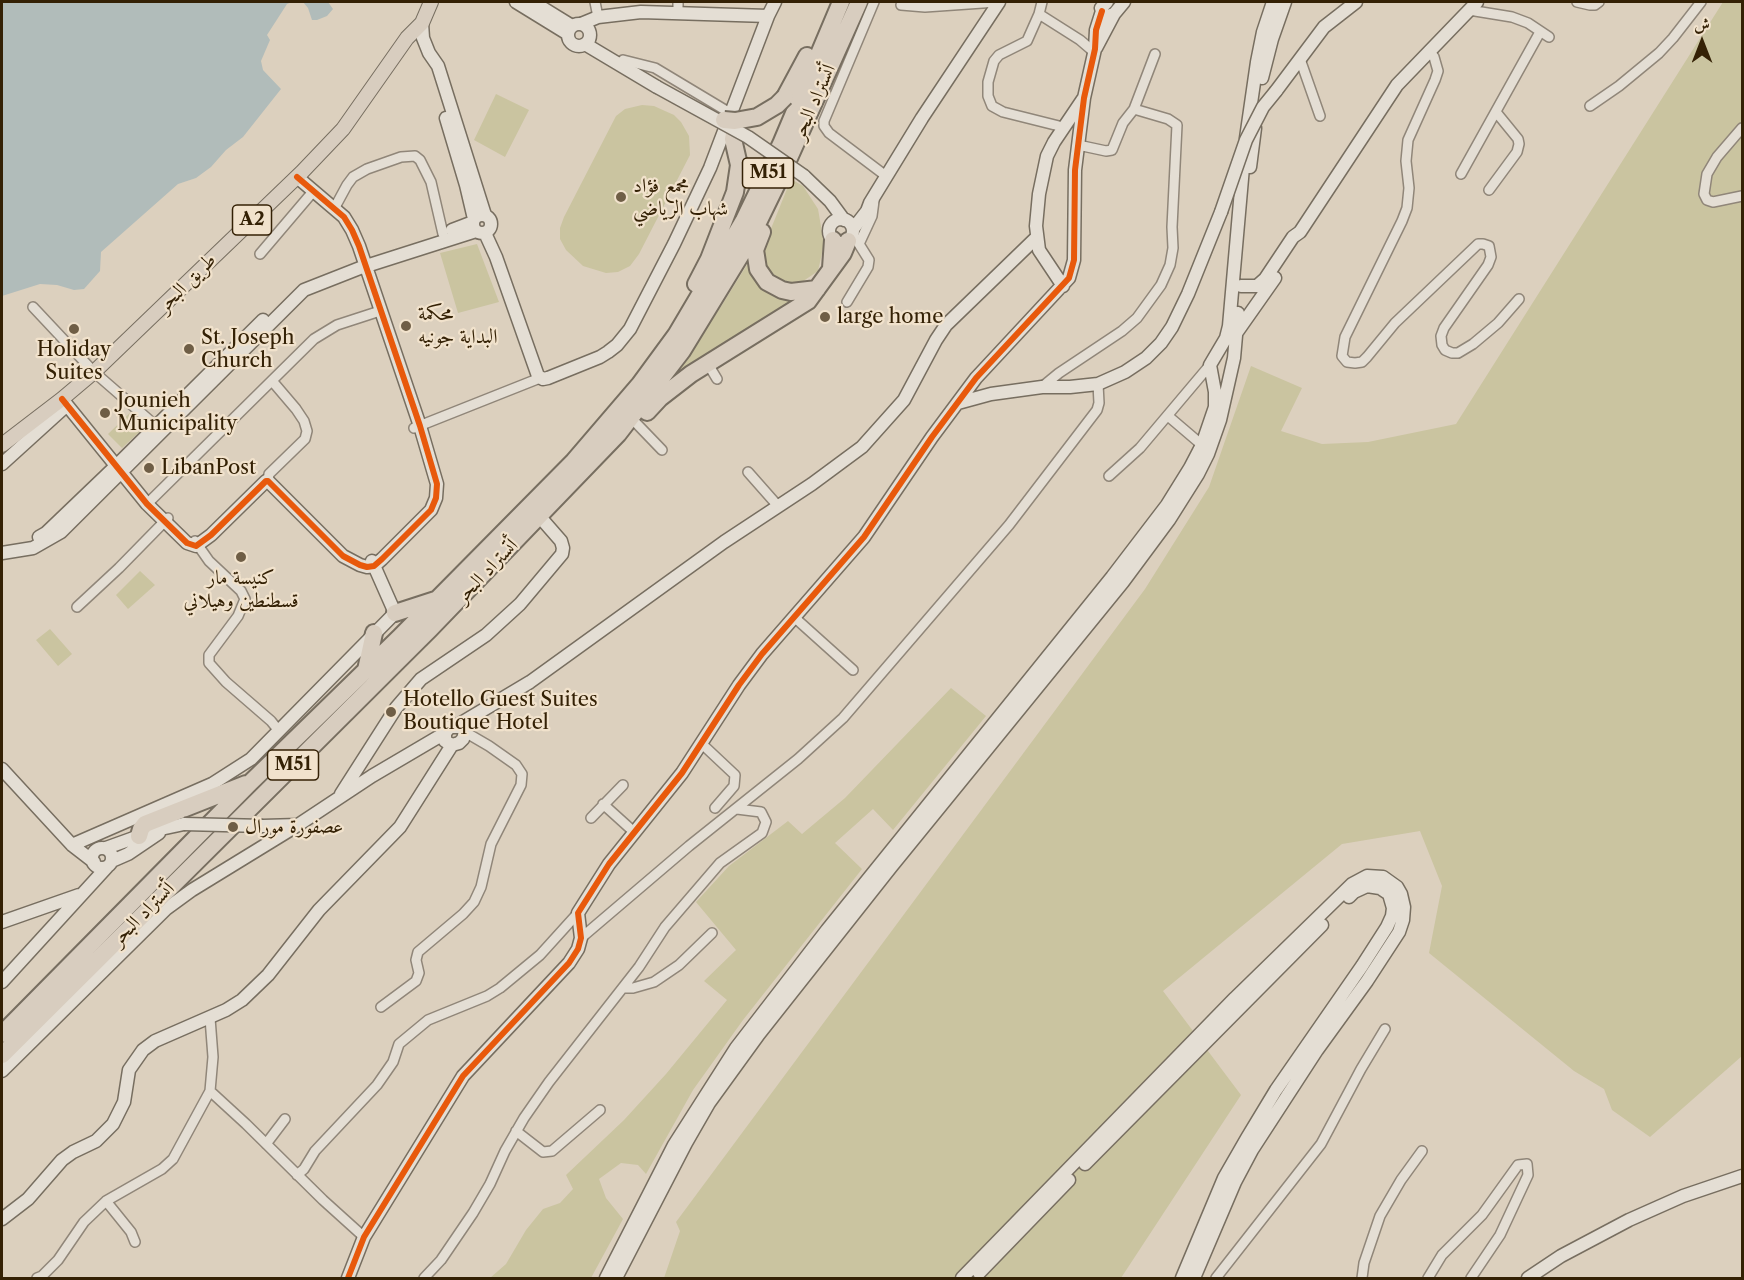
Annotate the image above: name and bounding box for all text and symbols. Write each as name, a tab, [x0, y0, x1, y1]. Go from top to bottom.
north arrow	[1672, 12, 1732, 72]
text: ش	[1694, 14, 1710, 34]
street label: أتستراد البحر	[787, 60, 841, 144]
road number: M51	[742, 158, 794, 188]
place label: مجمع فؤاد شهاب الرياضي	[633, 174, 728, 221]
marker: مجمع فؤاد شهاب الرياضي	[614, 190, 628, 204]
road number: A2	[232, 205, 272, 235]
street label: طريق البحر	[152, 248, 222, 318]
place label: محكمة البداية جونيه	[418, 302, 498, 349]
place label: large home	[837, 305, 943, 329]
marker: large home	[818, 310, 832, 324]
marker: محكمة البداية جونيه	[399, 319, 413, 333]
marker: Holiday Suites	[67, 322, 81, 336]
place label: St. Joseph Church	[201, 326, 294, 373]
place label: Holiday Suites	[37, 338, 111, 385]
marker: St. Joseph Church	[182, 342, 196, 356]
place label: Jounieh Municipality	[117, 389, 238, 436]
marker: Jounieh Municipality	[98, 406, 112, 420]
place label: LibanPost	[161, 456, 256, 480]
marker: LibanPost	[142, 461, 156, 475]
street label: أتستراد البحر	[450, 534, 524, 608]
marker: كنيسة مار قسطنطين وهيلاني	[234, 550, 248, 564]
place label: كنيسة مار قسطنطين وهيلاني	[183, 566, 299, 613]
place label: Hotello Guest Suites Boutique Hotel	[403, 688, 598, 735]
marker: Hotello Guest Suites Boutique Hotel	[384, 705, 398, 719]
road number: M51	[268, 750, 318, 780]
place label: عصفورة مورال	[245, 815, 343, 839]
marker: عصفورة مورال	[226, 820, 240, 834]
street label: أتستراد البحر	[106, 877, 180, 951]

